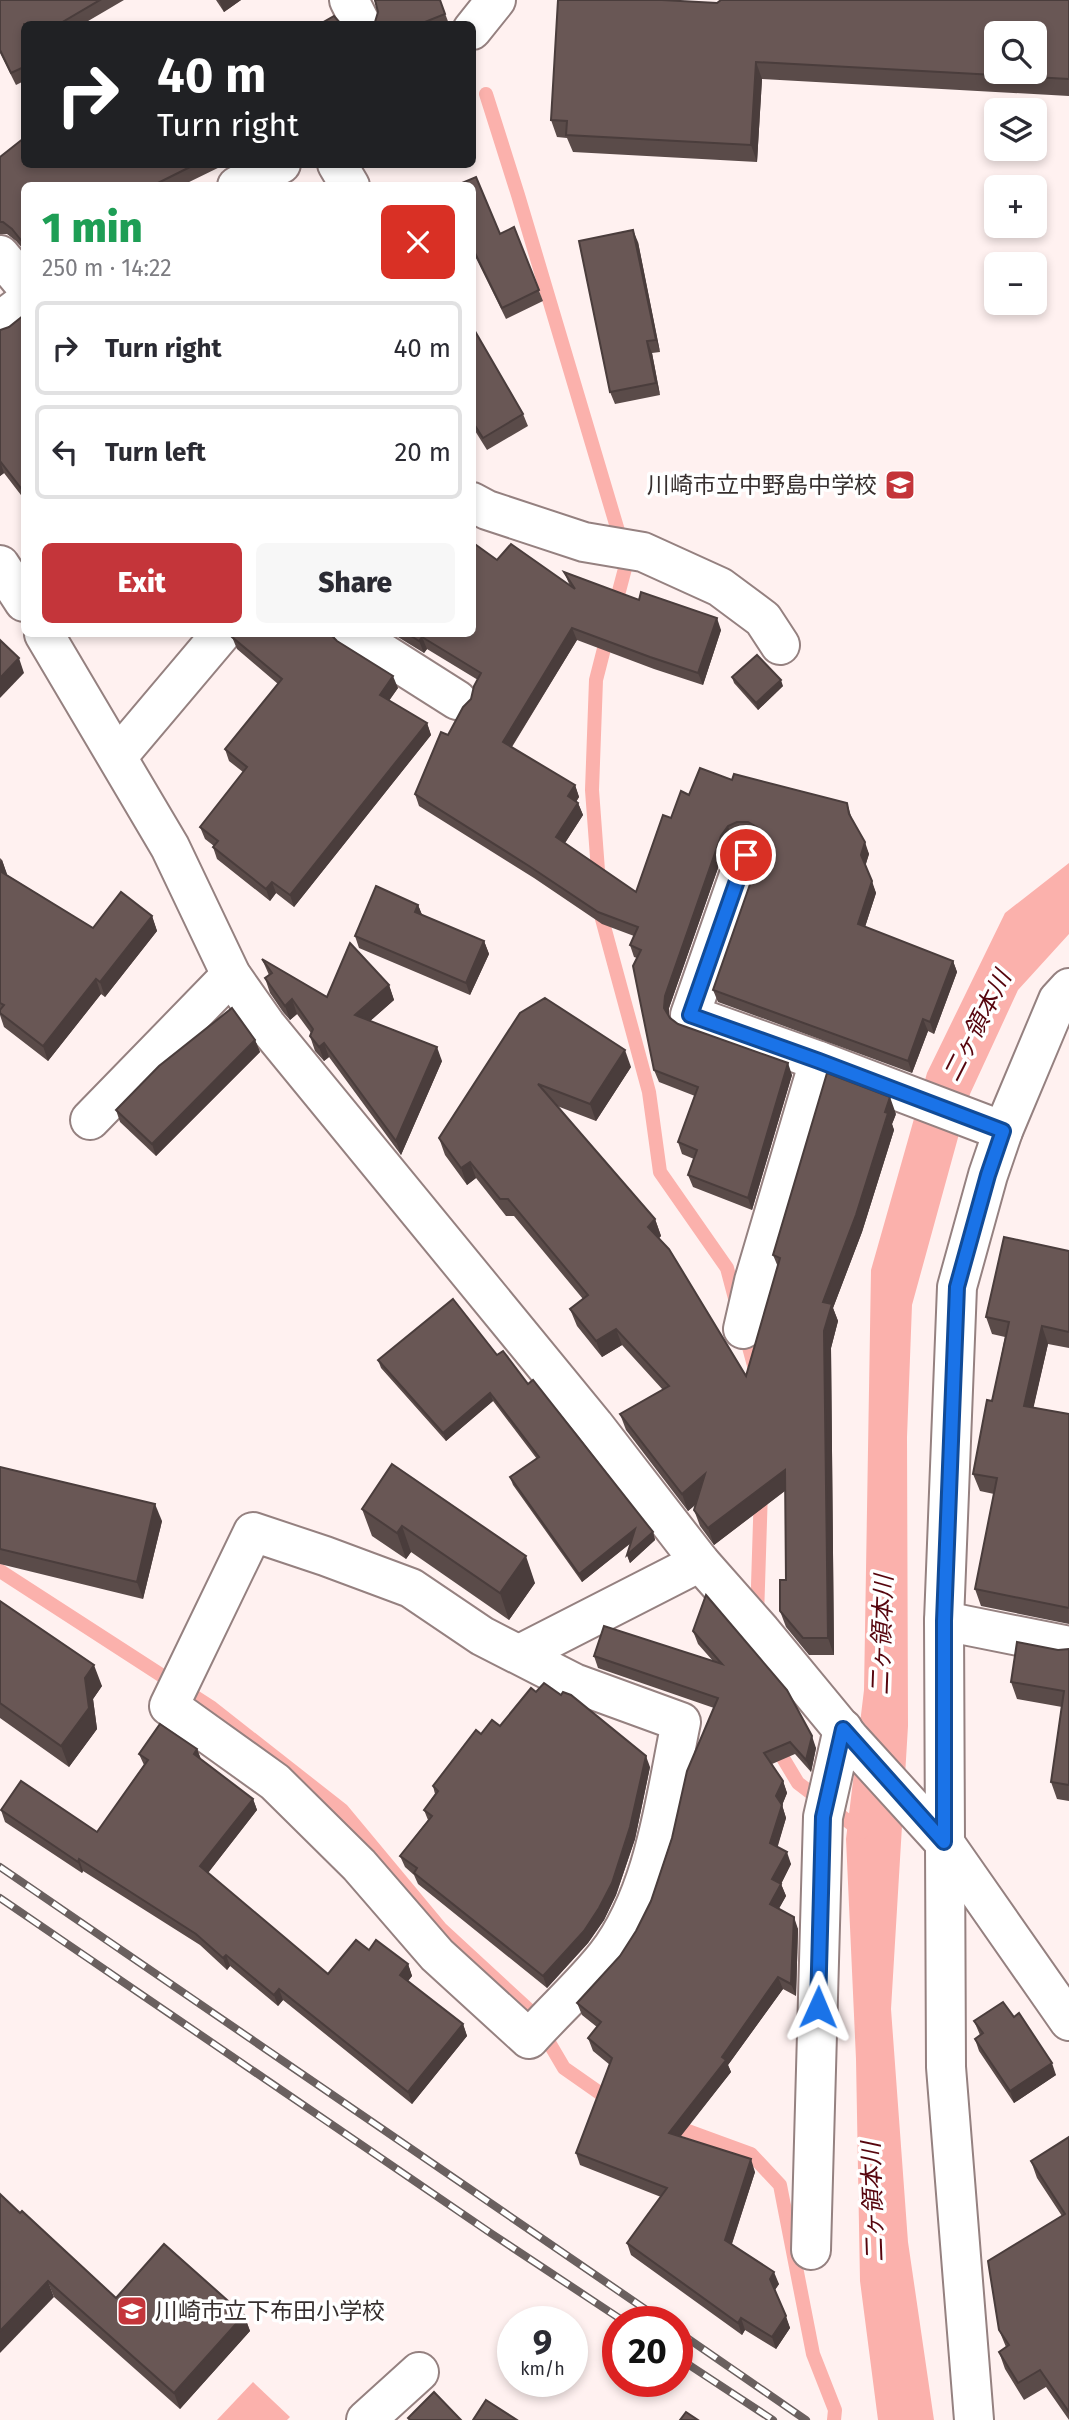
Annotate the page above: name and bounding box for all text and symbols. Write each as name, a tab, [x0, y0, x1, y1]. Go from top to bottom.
map controls	[984, 21, 1047, 315]
button: search	[984, 21, 1047, 84]
text: 40 m	[157, 46, 266, 105]
icon: right	[42, 49, 133, 140]
button: layers	[984, 98, 1047, 161]
text: Turn right	[157, 106, 299, 144]
button: +	[984, 175, 1047, 238]
text: 1 min	[42, 203, 143, 253]
button: close	[381, 205, 455, 279]
button: −	[984, 252, 1047, 315]
text: 250 m · 14:22	[42, 254, 172, 282]
icon: right	[46, 329, 84, 367]
text: Turn right	[105, 333, 222, 364]
text: 40 m	[393, 333, 451, 364]
icon: left	[46, 433, 84, 471]
text: Turn left	[105, 437, 206, 468]
text: 20 m	[394, 437, 451, 468]
school or university icon: 川崎市立中野島中学校	[883, 468, 917, 502]
place label: 川崎市立中野島中学校	[647, 471, 877, 499]
button: Exit	[42, 543, 242, 623]
button: Share	[256, 543, 455, 623]
pin	[716, 825, 776, 885]
icon: arrive	[727, 836, 765, 874]
water label: 二ヶ領本川	[937, 964, 1018, 1086]
water label: 二ヶ領本川	[866, 1572, 898, 1695]
position arrow	[781, 1970, 855, 2044]
water label: 二ヶ領本川	[857, 2139, 889, 2262]
school or university icon: 川崎市立下布田小学校	[115, 2294, 149, 2328]
place label: 川崎市立下布田小学校	[155, 2297, 385, 2325]
speed limit sign: 20	[602, 2306, 693, 2397]
text: 9	[533, 2321, 552, 2363]
text: km/h	[520, 2358, 565, 2380]

